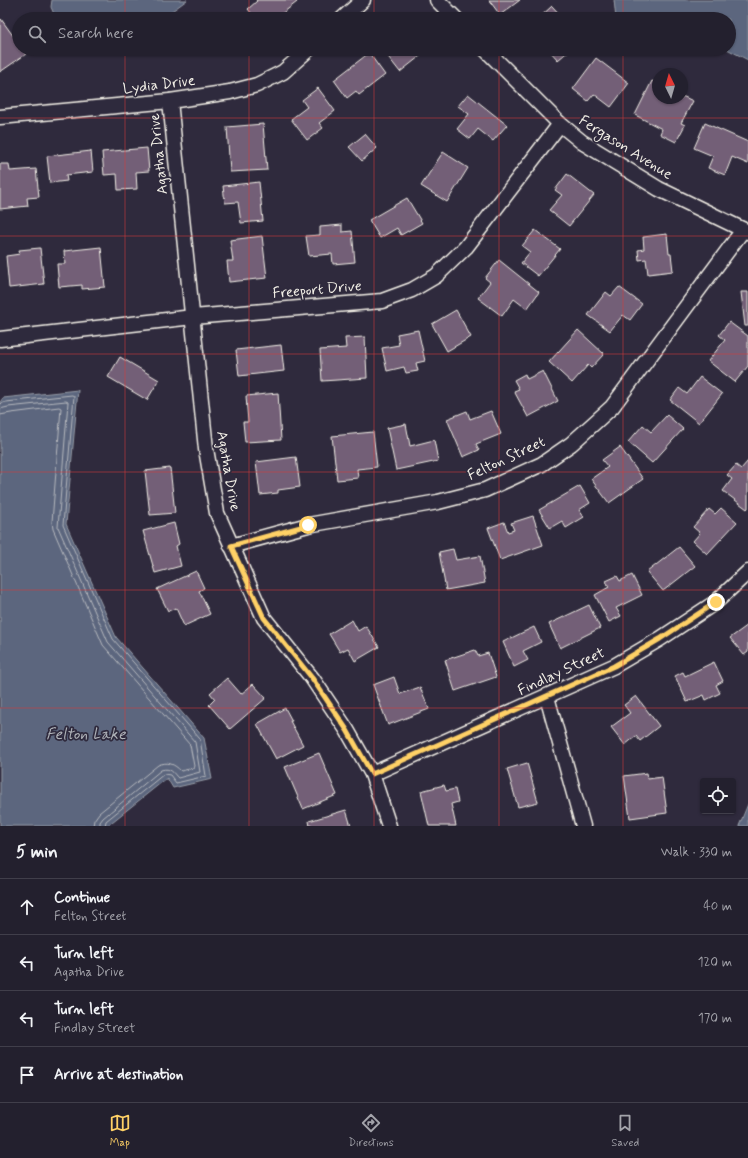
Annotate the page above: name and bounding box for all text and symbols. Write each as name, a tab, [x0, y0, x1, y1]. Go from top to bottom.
search box	[12, 12, 736, 56]
icon: search	[26, 23, 48, 45]
text: Search here	[58, 24, 134, 44]
north arrow	[652, 68, 688, 104]
street label: Lydia Drive	[122, 71, 196, 99]
street label: Fergason Avenue	[574, 111, 676, 186]
street label: Agatha Drive	[145, 112, 173, 195]
street label: Freeport Drive	[272, 276, 363, 304]
street label: Agatha Drive	[211, 429, 245, 513]
street label: Felton Street	[464, 432, 549, 486]
route start	[299, 516, 317, 534]
route end	[707, 593, 725, 611]
street label: Findlay Street	[515, 643, 608, 701]
water label: Felton Lake	[46, 724, 127, 745]
map controls	[700, 778, 736, 814]
button: locate	[700, 778, 736, 814]
text: 5 min	[16, 841, 58, 863]
text: Walk · 330 m	[661, 844, 732, 861]
text: Continue	[54, 888, 110, 908]
icon: ahead	[16, 896, 38, 918]
text: 40 m	[703, 898, 732, 915]
text: Felton Street	[54, 908, 126, 925]
text: Turn left	[54, 944, 114, 964]
icon: left	[16, 952, 38, 974]
text: 120 m	[698, 954, 732, 971]
text: Agatha Drive	[54, 964, 125, 981]
text: Turn left	[54, 1000, 114, 1020]
icon: left	[16, 1008, 38, 1030]
text: 170 m	[698, 1010, 732, 1027]
text: Findlay Street	[54, 1020, 135, 1037]
icon: arrive	[16, 1064, 38, 1086]
text: Arrive at destination	[54, 1065, 183, 1085]
tab: Map	[109, 1112, 131, 1150]
tab: Directions	[348, 1112, 394, 1150]
tab: Saved	[611, 1112, 639, 1150]

